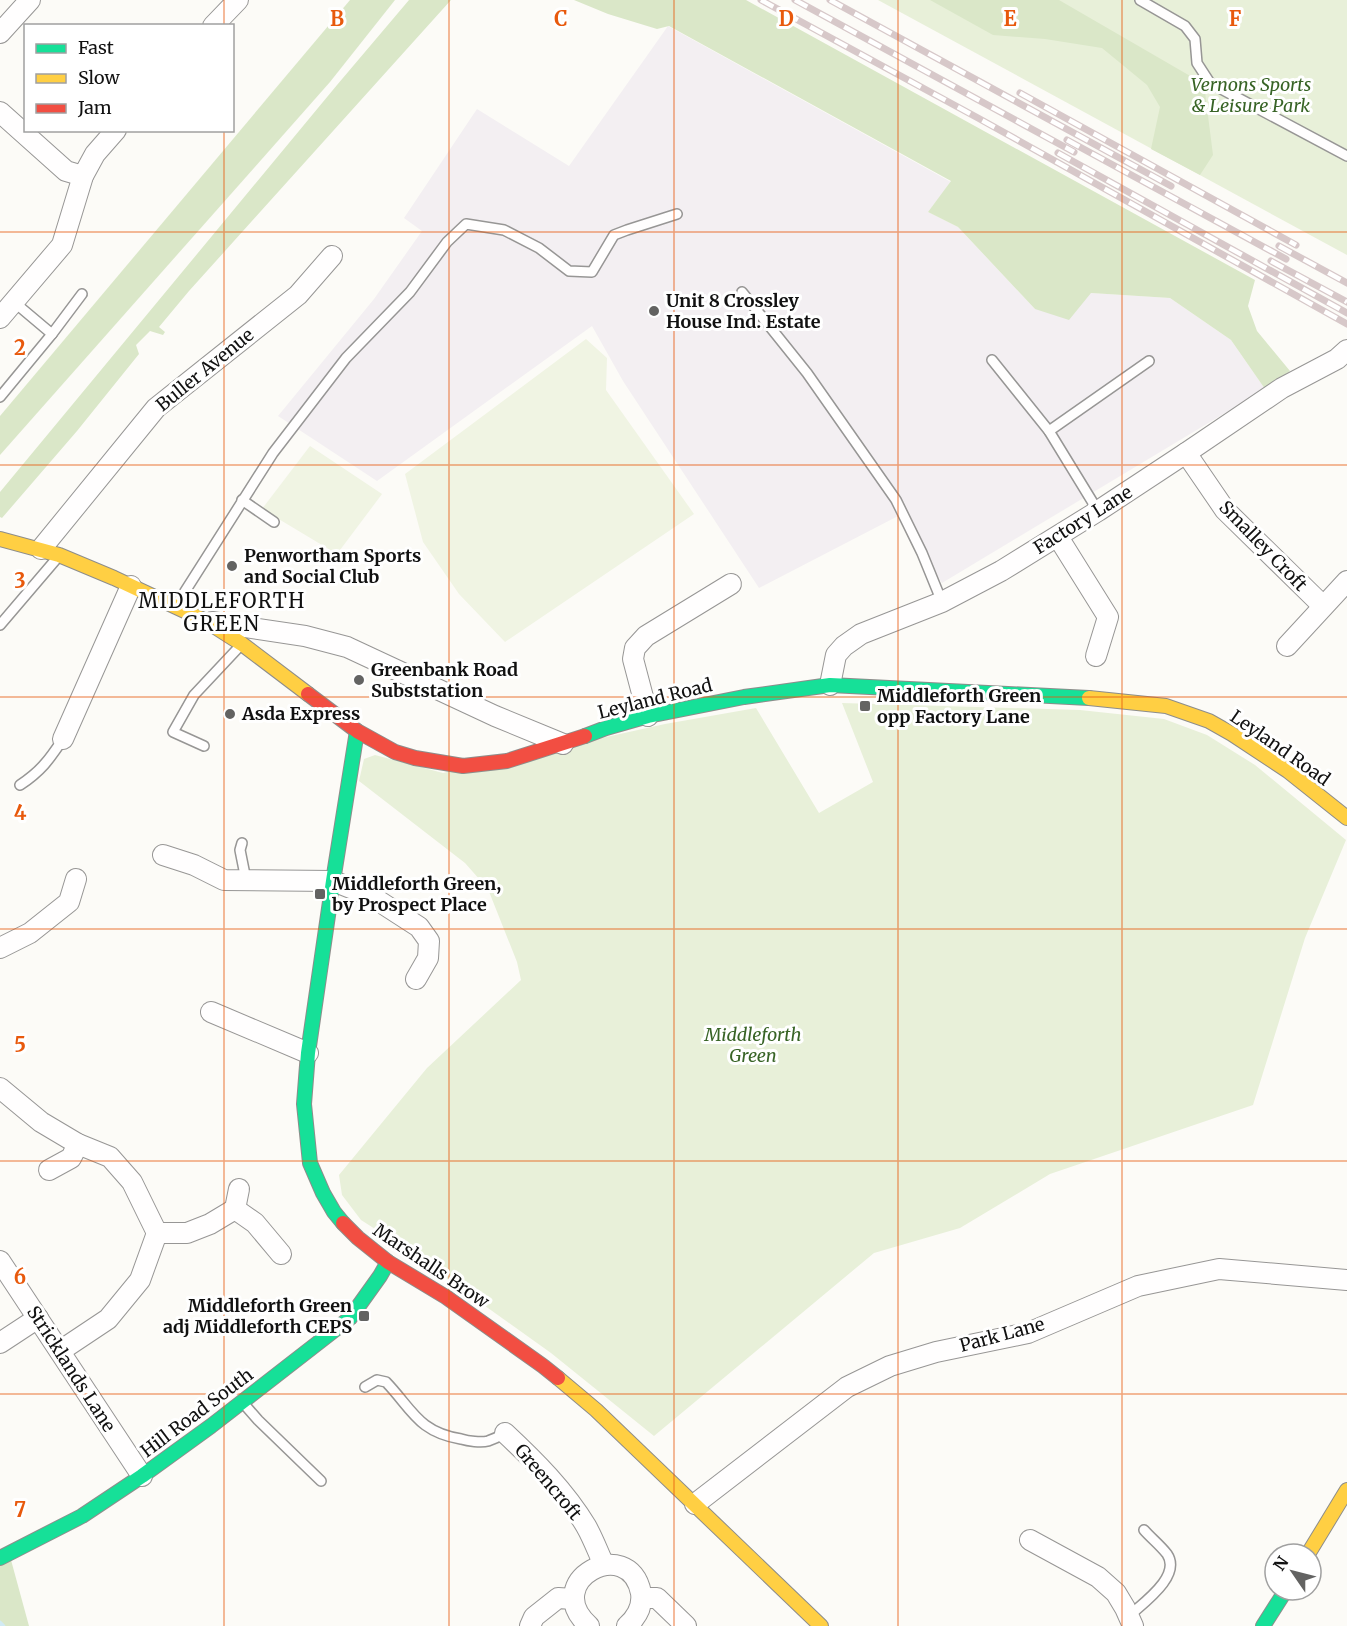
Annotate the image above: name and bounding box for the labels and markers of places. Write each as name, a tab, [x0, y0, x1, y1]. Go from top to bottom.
place label: Unit 8 Crossley House Ind. Estate	[666, 289, 821, 333]
marker: Unit 8 Crossley House Ind. Estate	[647, 304, 661, 318]
place label: Penwortham Sports and Social Club	[244, 544, 421, 588]
marker: Penwortham Sports and Social Club	[225, 559, 239, 573]
place label: Greenbank Road Subststation	[371, 658, 518, 702]
marker: Greenbank Road Subststation	[352, 673, 366, 687]
place label: Middleforth Green opp Factory Lane	[877, 684, 1041, 728]
marker: Middleforth Green opp Factory Lane	[858, 699, 872, 713]
place label: Asda Express	[241, 702, 360, 725]
marker: Asda Express	[223, 707, 237, 721]
place label: Middleforth Green, by Prospect Place	[332, 872, 501, 916]
marker: Middleforth Green, by Prospect Place	[313, 887, 327, 901]
place label: Middleforth Green adj Middleforth CEPS	[163, 1294, 352, 1338]
marker: Middleforth Green adj Middleforth CEPS	[357, 1309, 371, 1323]

